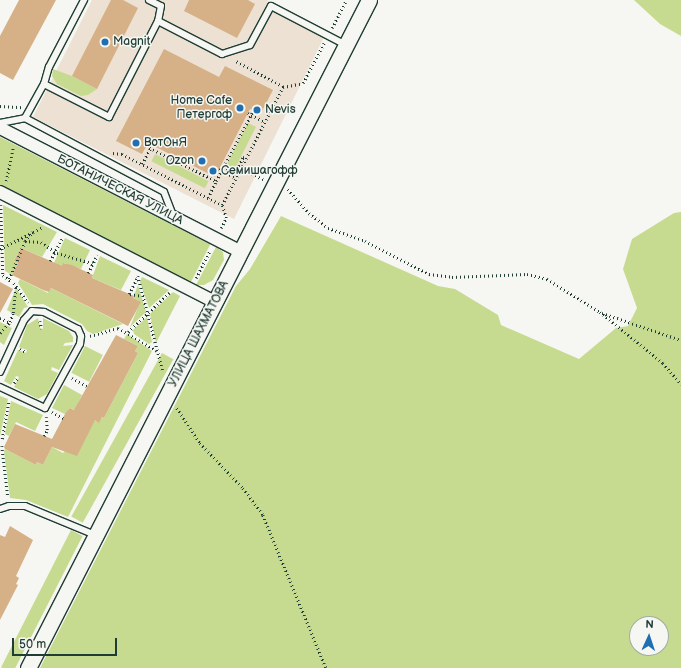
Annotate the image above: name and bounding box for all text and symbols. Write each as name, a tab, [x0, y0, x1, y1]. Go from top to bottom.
place label: Magnit	[113, 35, 150, 49]
marker: Magnit	[100, 37, 110, 47]
place label: Home Cafe Петергоф	[170, 94, 232, 122]
marker: Home Cafe Петергоф	[235, 103, 245, 113]
place label: Nevis	[265, 103, 296, 117]
marker: Nevis	[252, 105, 262, 115]
place label: ВотОнЯ	[144, 136, 187, 150]
marker: ВотОнЯ	[131, 138, 141, 148]
street label: БОТАНИЧЕСКАЯ УЛИЦА	[55, 152, 185, 228]
place label: Ozon	[166, 154, 194, 168]
marker: Ozon	[197, 156, 207, 166]
place label: Семишагофф	[221, 164, 297, 178]
marker: Семишагофф	[208, 166, 218, 176]
street label: УЛИЦА ШАХМАТОВА	[166, 278, 232, 390]
north arrow	[629, 616, 669, 656]
text: N	[645, 618, 654, 631]
scale bar	[14, 630, 119, 656]
text: 50 m	[19, 637, 46, 652]

